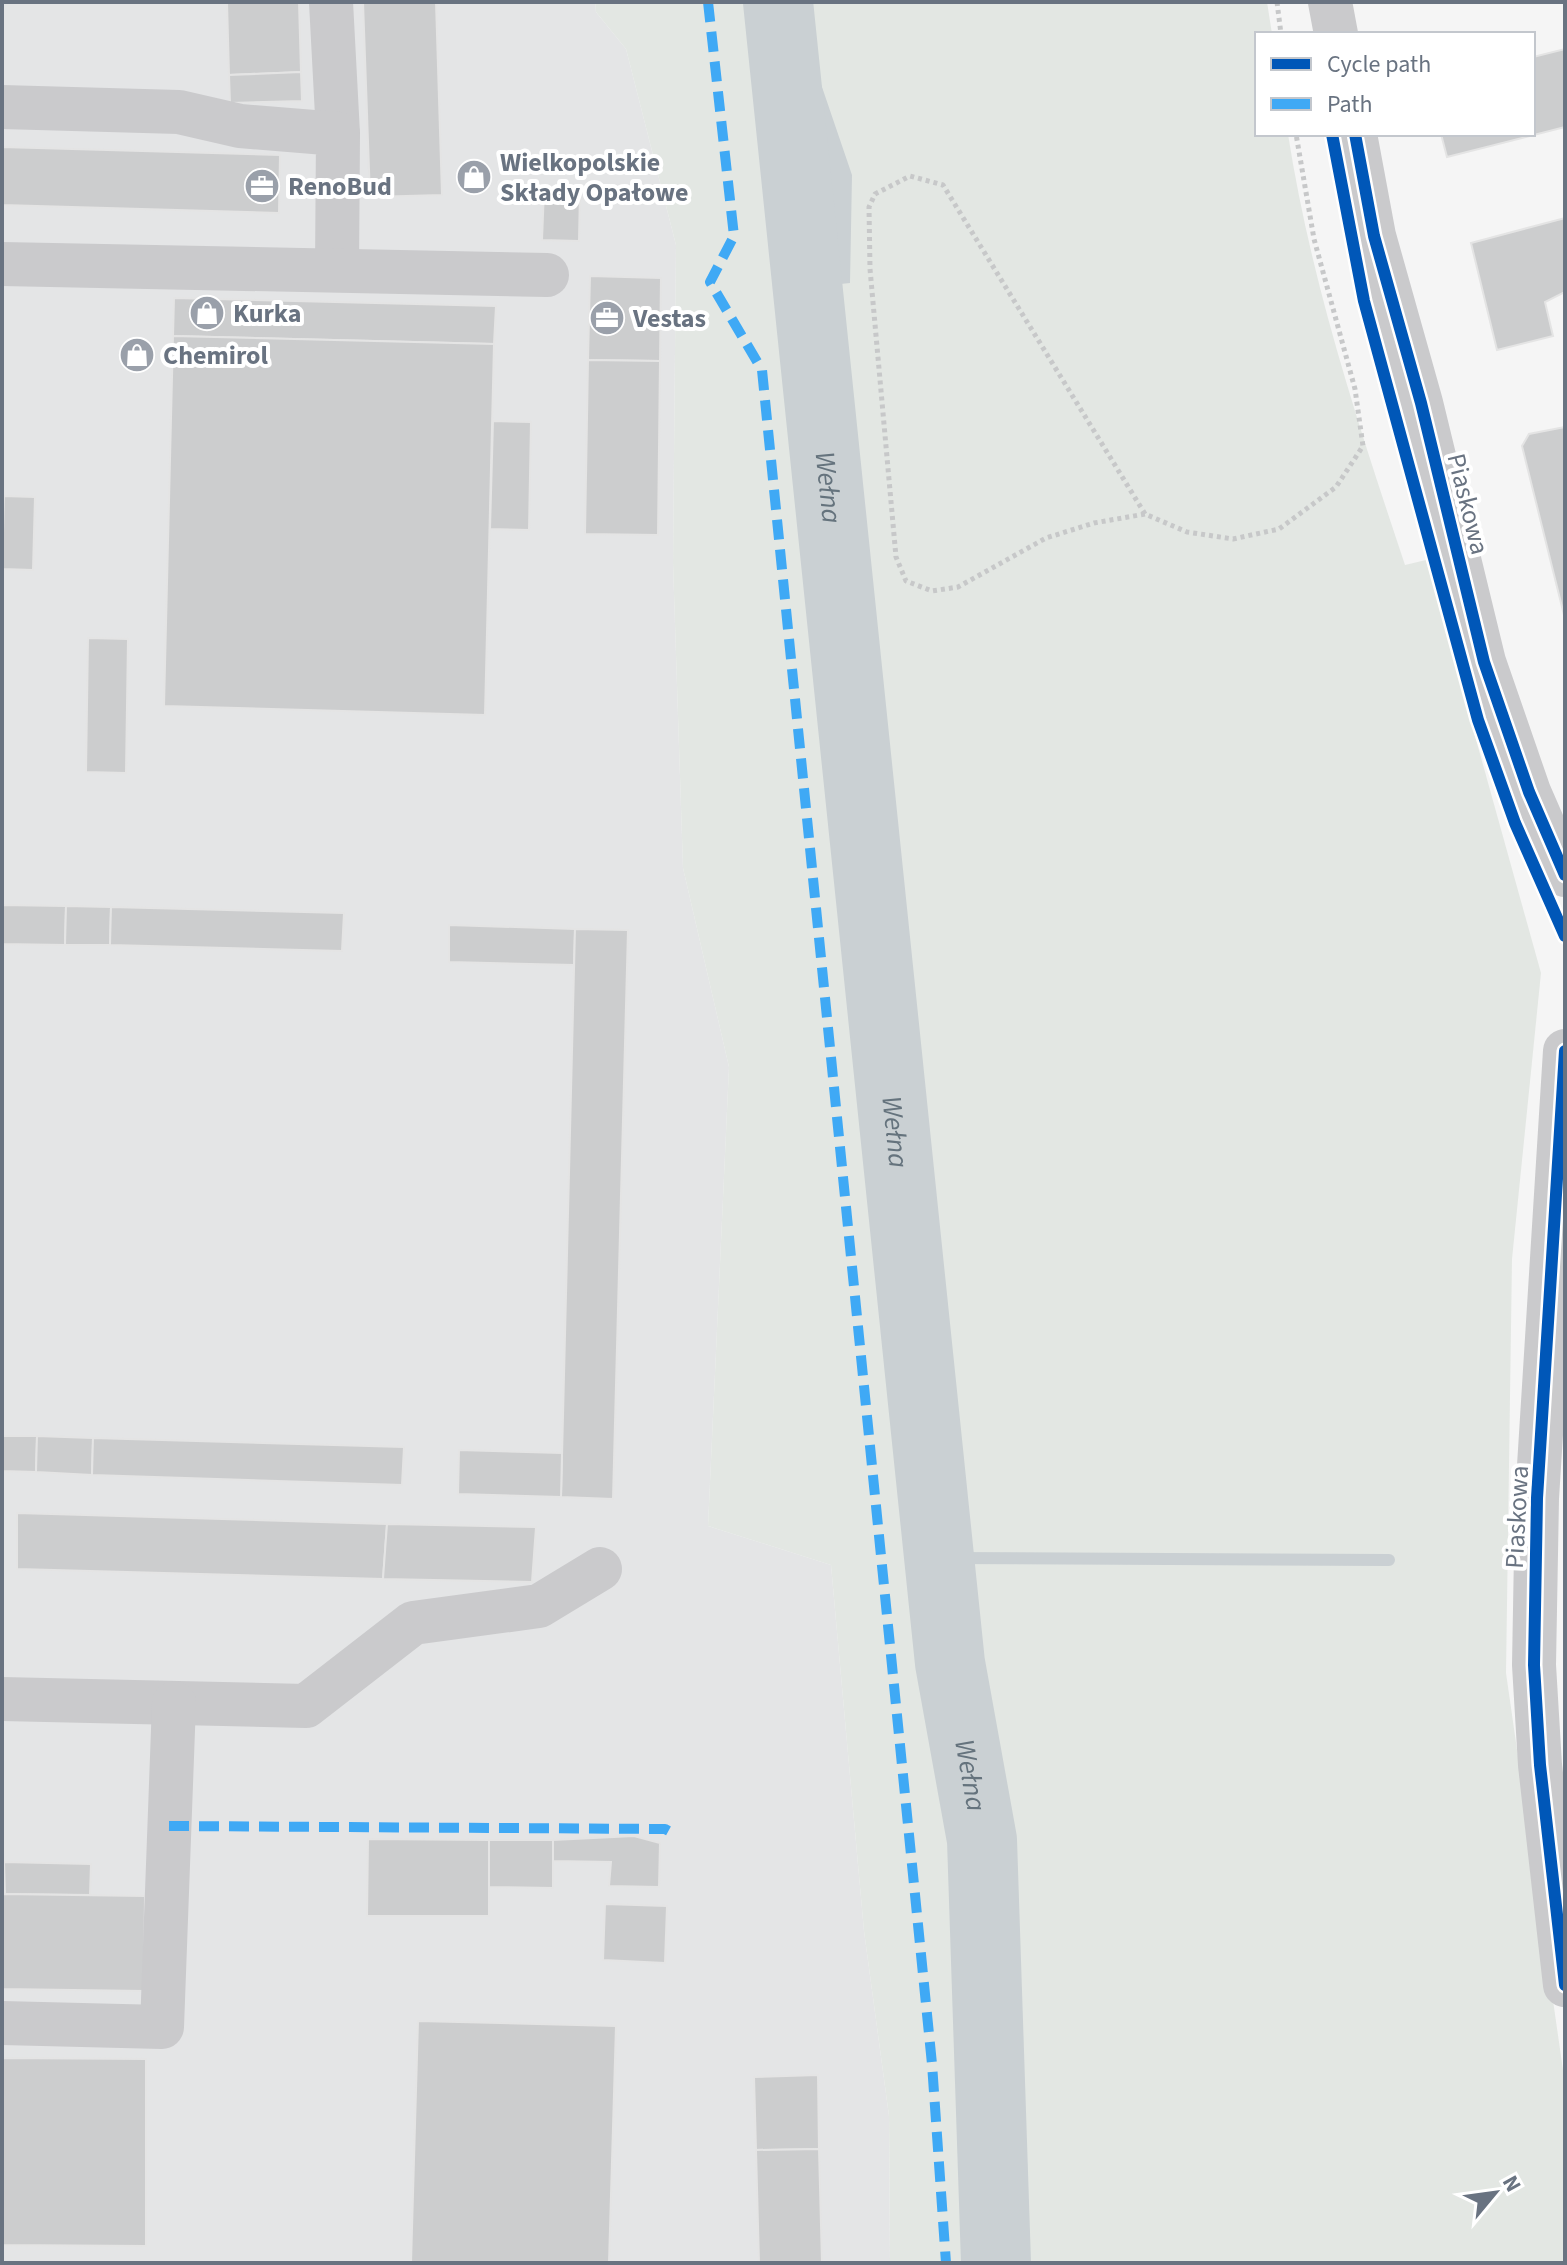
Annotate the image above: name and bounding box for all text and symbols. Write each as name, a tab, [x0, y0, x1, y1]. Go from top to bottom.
legend	[1255, 32, 1535, 136]
text: Cycle path	[1327, 47, 1431, 82]
text: Path	[1327, 87, 1373, 122]
place label: Wielkopolskie Składy Opałowe	[500, 144, 688, 211]
shop icon: Wielkopolskie Składy Opałowe	[455, 158, 493, 196]
office icon: RenoBud	[243, 167, 281, 205]
place label: RenoBud	[288, 168, 392, 205]
shop icon: Kurka	[188, 294, 226, 332]
place label: Kurka	[233, 295, 301, 332]
office icon: Vestas	[588, 299, 626, 337]
place label: Vestas	[632, 300, 706, 337]
shop icon: Chemirol	[118, 336, 156, 374]
place label: Chemirol	[163, 337, 268, 374]
water label: Wełna	[805, 449, 852, 525]
street label: Piaskowa	[1438, 450, 1498, 558]
water label: Wełna	[871, 1094, 919, 1170]
street label: Piaskowa	[1496, 1465, 1538, 1569]
water label: Wełna	[944, 1736, 996, 1814]
north arrow	[1455, 2153, 1535, 2233]
text: N	[1494, 2170, 1529, 2198]

